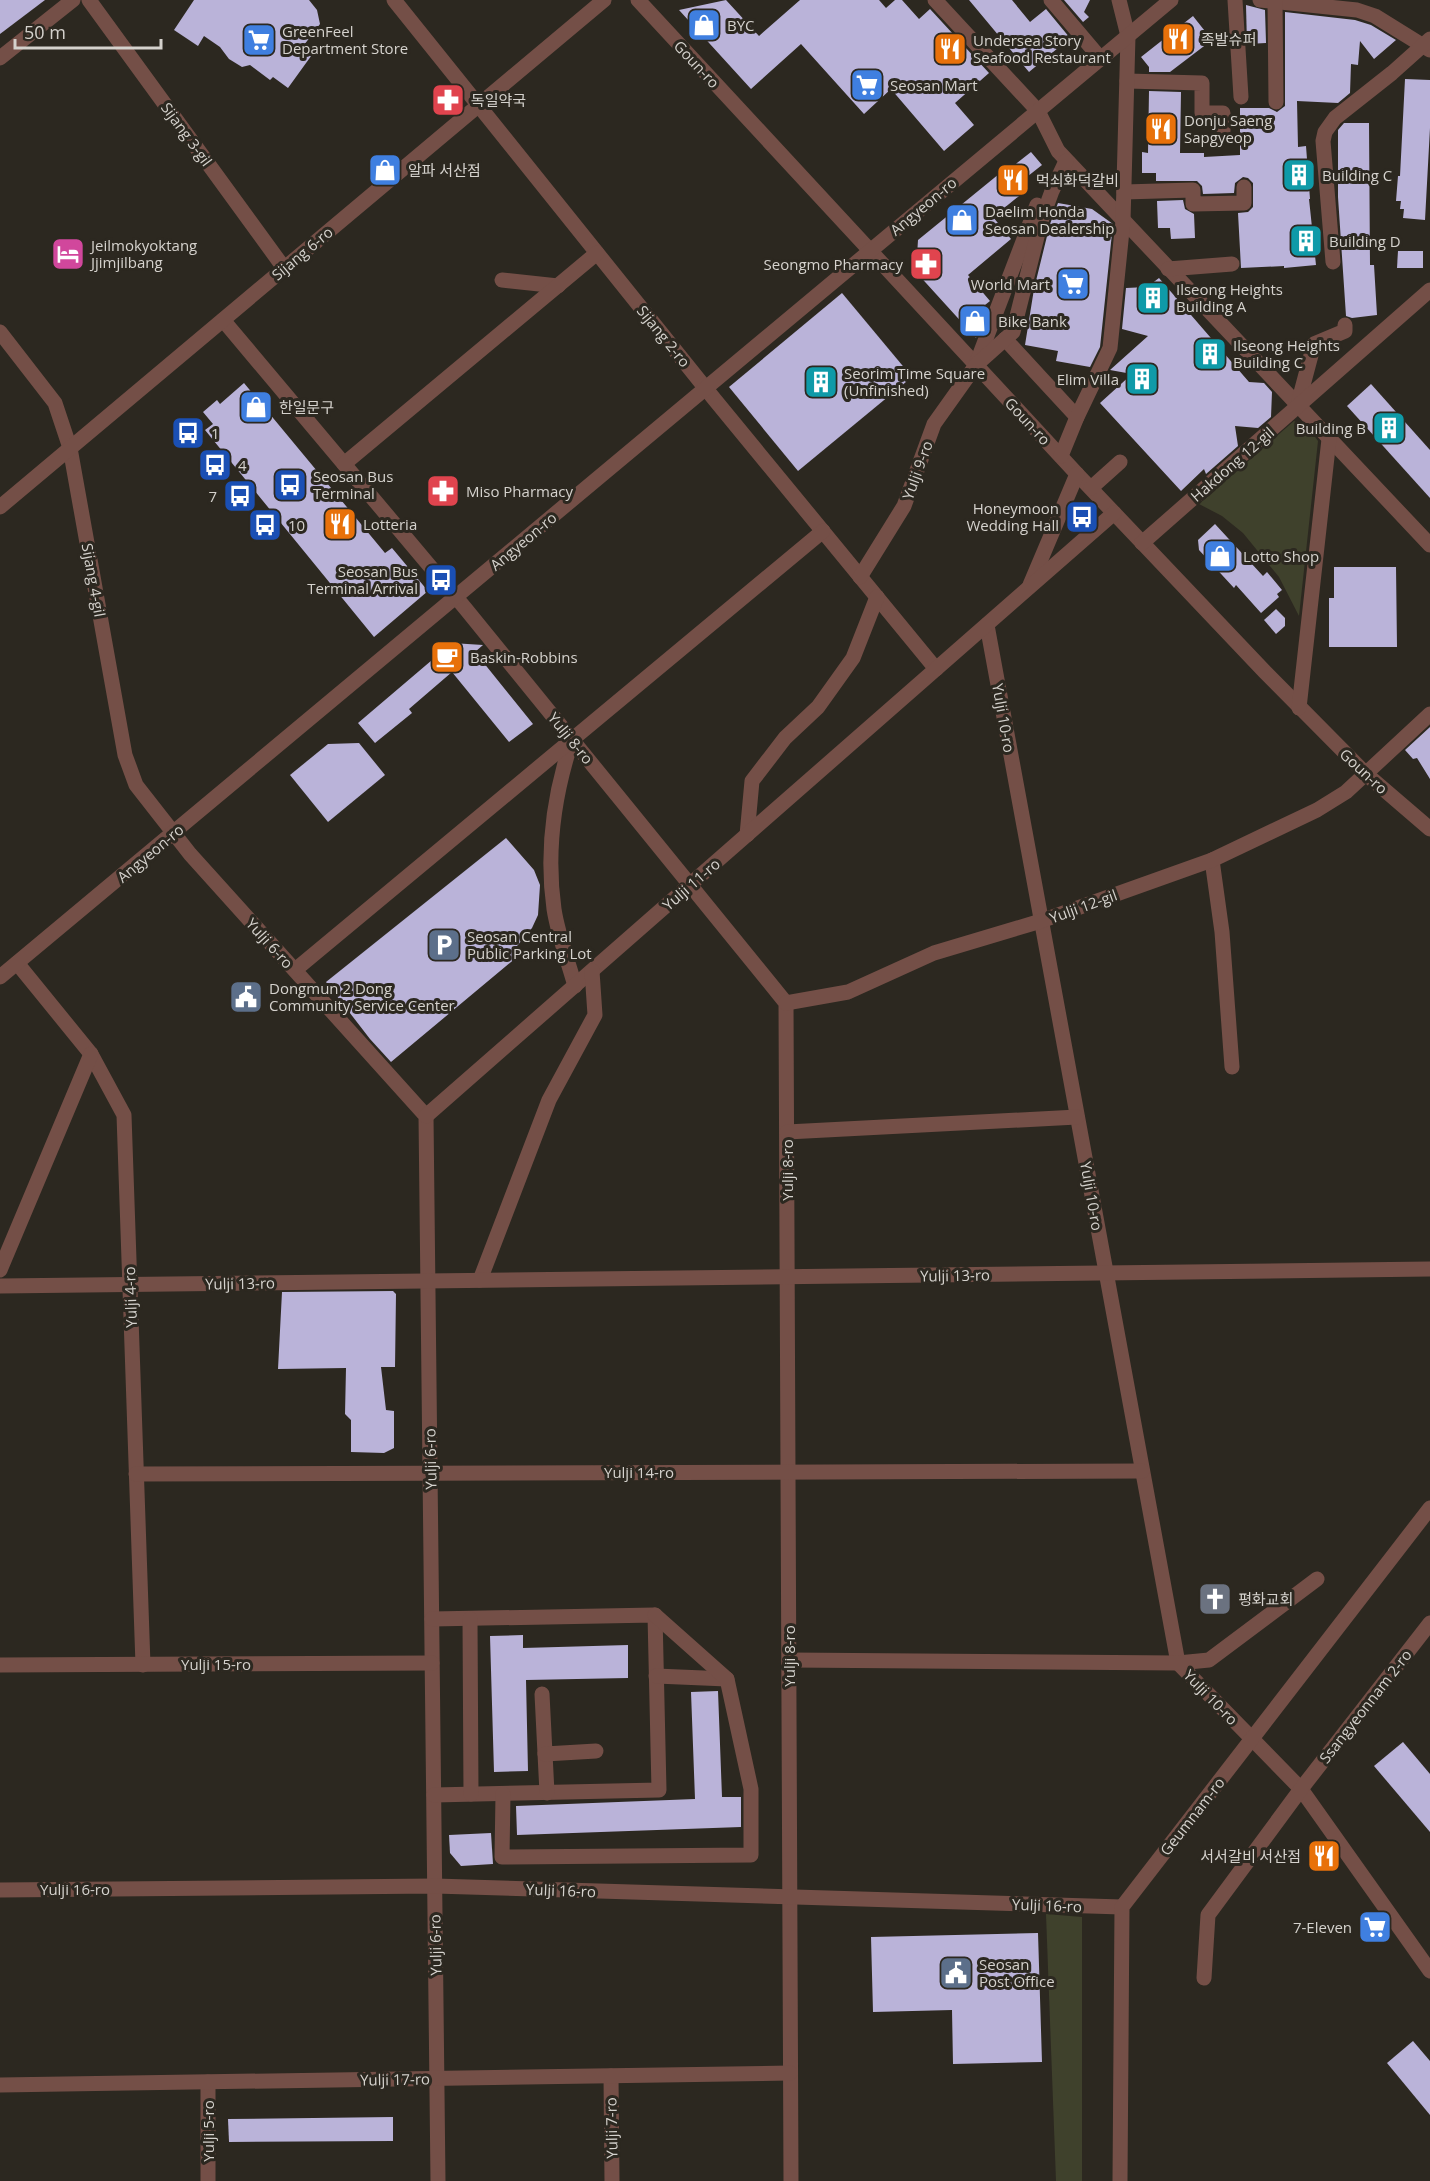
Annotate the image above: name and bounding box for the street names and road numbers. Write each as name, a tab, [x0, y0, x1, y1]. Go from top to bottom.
street label: Goun-ro	[670, 36, 724, 92]
street label: Sijang 3-gil	[157, 98, 217, 170]
street label: Angyeon-ro	[886, 172, 960, 240]
street label: Sijang 6-ro	[267, 222, 337, 284]
street label: Sijang 2-ro	[633, 301, 695, 371]
street label: Goun-ro	[1001, 393, 1055, 449]
street label: Hakdong 12-gil	[1186, 422, 1278, 506]
street label: Yulji 9-ro	[897, 438, 937, 502]
street label: Angyeon-ro	[486, 507, 560, 575]
street label: Sijang 4-gil	[78, 542, 110, 618]
street label: Yulji 10-ro	[988, 682, 1020, 754]
street label: Yulji 8-ro	[544, 708, 598, 768]
street label: Goun-ro	[1336, 744, 1392, 798]
street label: Angyeon-ro	[113, 819, 187, 887]
street label: Yulji 11-ro	[658, 853, 724, 915]
street label: Yulji 12-gil	[1046, 885, 1120, 927]
street label: Yulji 6-ro	[242, 913, 298, 973]
street label: Yulji 8-ro	[777, 1139, 797, 1201]
street label: Yulji 10-ro	[1076, 1160, 1108, 1232]
street label: Yulji 13-ro	[920, 1264, 990, 1286]
street label: Yulji 4-ro	[119, 1266, 141, 1328]
street label: Yulji 13-ro	[205, 1272, 275, 1294]
street label: Yulji 6-ro	[419, 1428, 441, 1490]
street label: Yulji 14-ro	[604, 1462, 674, 1482]
street label: Yulji 8-ro	[779, 1625, 799, 1687]
street label: Ssangyeonnam 2-ro	[1314, 1645, 1416, 1767]
street label: Yulji 15-ro	[181, 1654, 251, 1674]
street label: Yulji 10-ro	[1179, 1665, 1243, 1729]
street label: Geumnam-ro	[1155, 1773, 1229, 1859]
street label: Yulji 16-ro	[40, 1879, 110, 1899]
street label: Yulji 16-ro	[526, 1879, 596, 1901]
street label: Yulji 16-ro	[1012, 1894, 1082, 1916]
street label: Yulji 6-ro	[424, 1914, 446, 1976]
street label: Yulji 17-ro	[360, 2068, 430, 2090]
street label: Yulji 7-ro	[600, 2097, 622, 2159]
street label: Yulji 5-ro	[198, 2100, 218, 2162]

